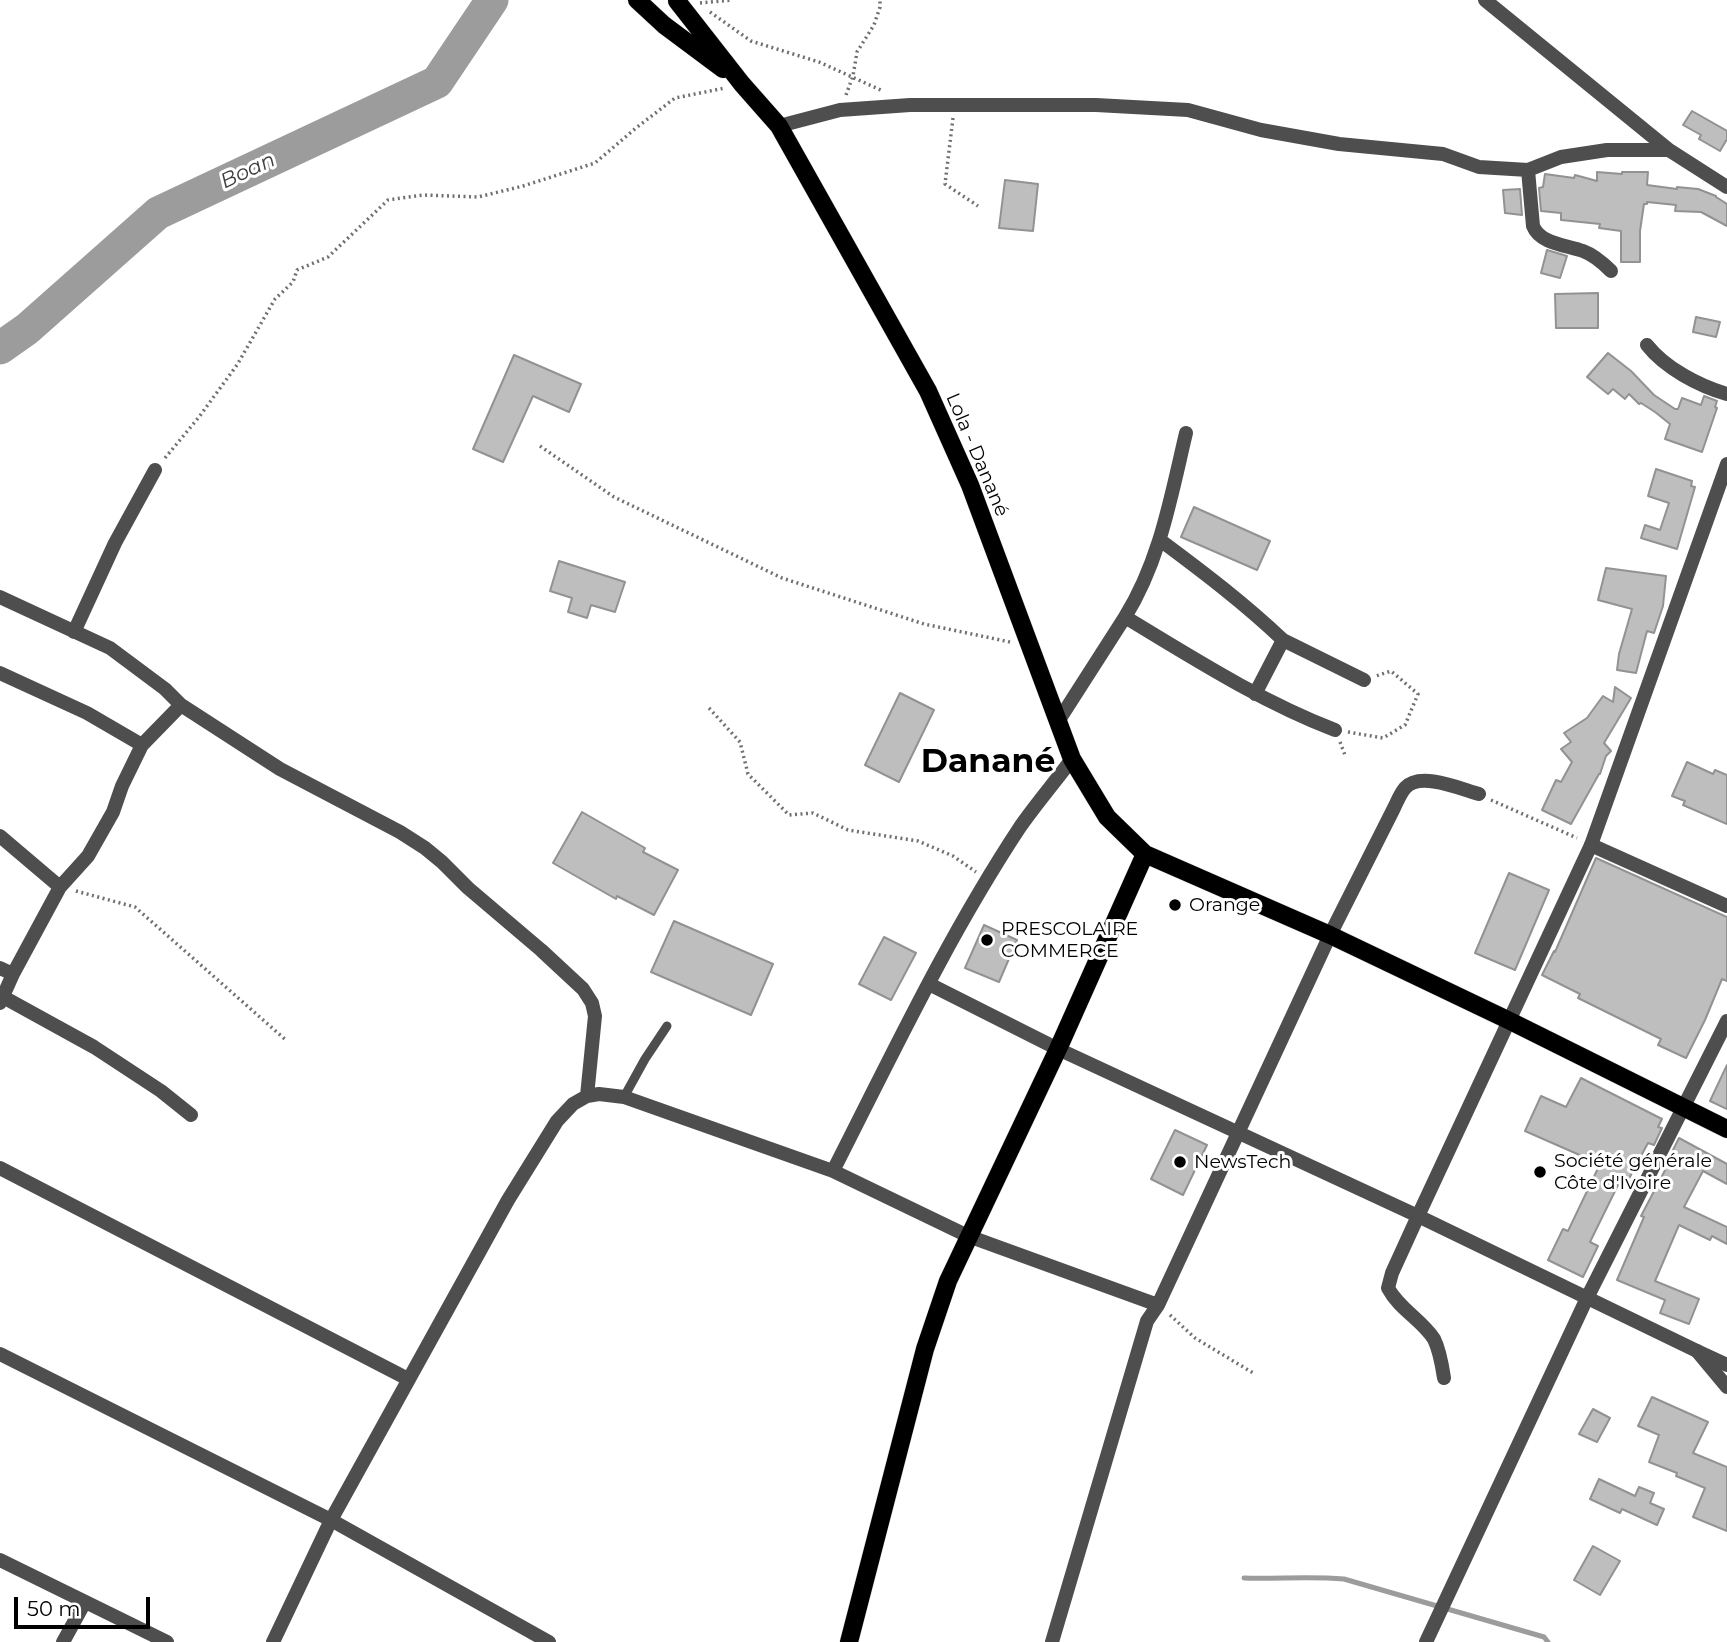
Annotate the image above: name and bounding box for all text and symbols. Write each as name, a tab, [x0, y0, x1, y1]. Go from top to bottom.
water label: Boan	[217, 147, 279, 195]
street label: Lola - Danané	[941, 390, 1013, 520]
district label: Danané	[921, 742, 1055, 782]
place label: Orange	[1189, 894, 1260, 916]
marker: Orange	[1167, 897, 1183, 913]
place label: PRESCOLAIRE COMMERCE	[1001, 918, 1138, 962]
marker: PRESCOLAIRE COMMERCE	[979, 932, 995, 948]
place label: Société générale Côte d'Ivoire	[1554, 1150, 1712, 1194]
place label: NewsTech	[1194, 1151, 1291, 1173]
marker: NewsTech	[1172, 1154, 1188, 1170]
marker: Société générale Côte d'Ivoire	[1532, 1164, 1548, 1180]
scale bar	[18, 1582, 154, 1626]
text: 50 m	[27, 1596, 81, 1621]

